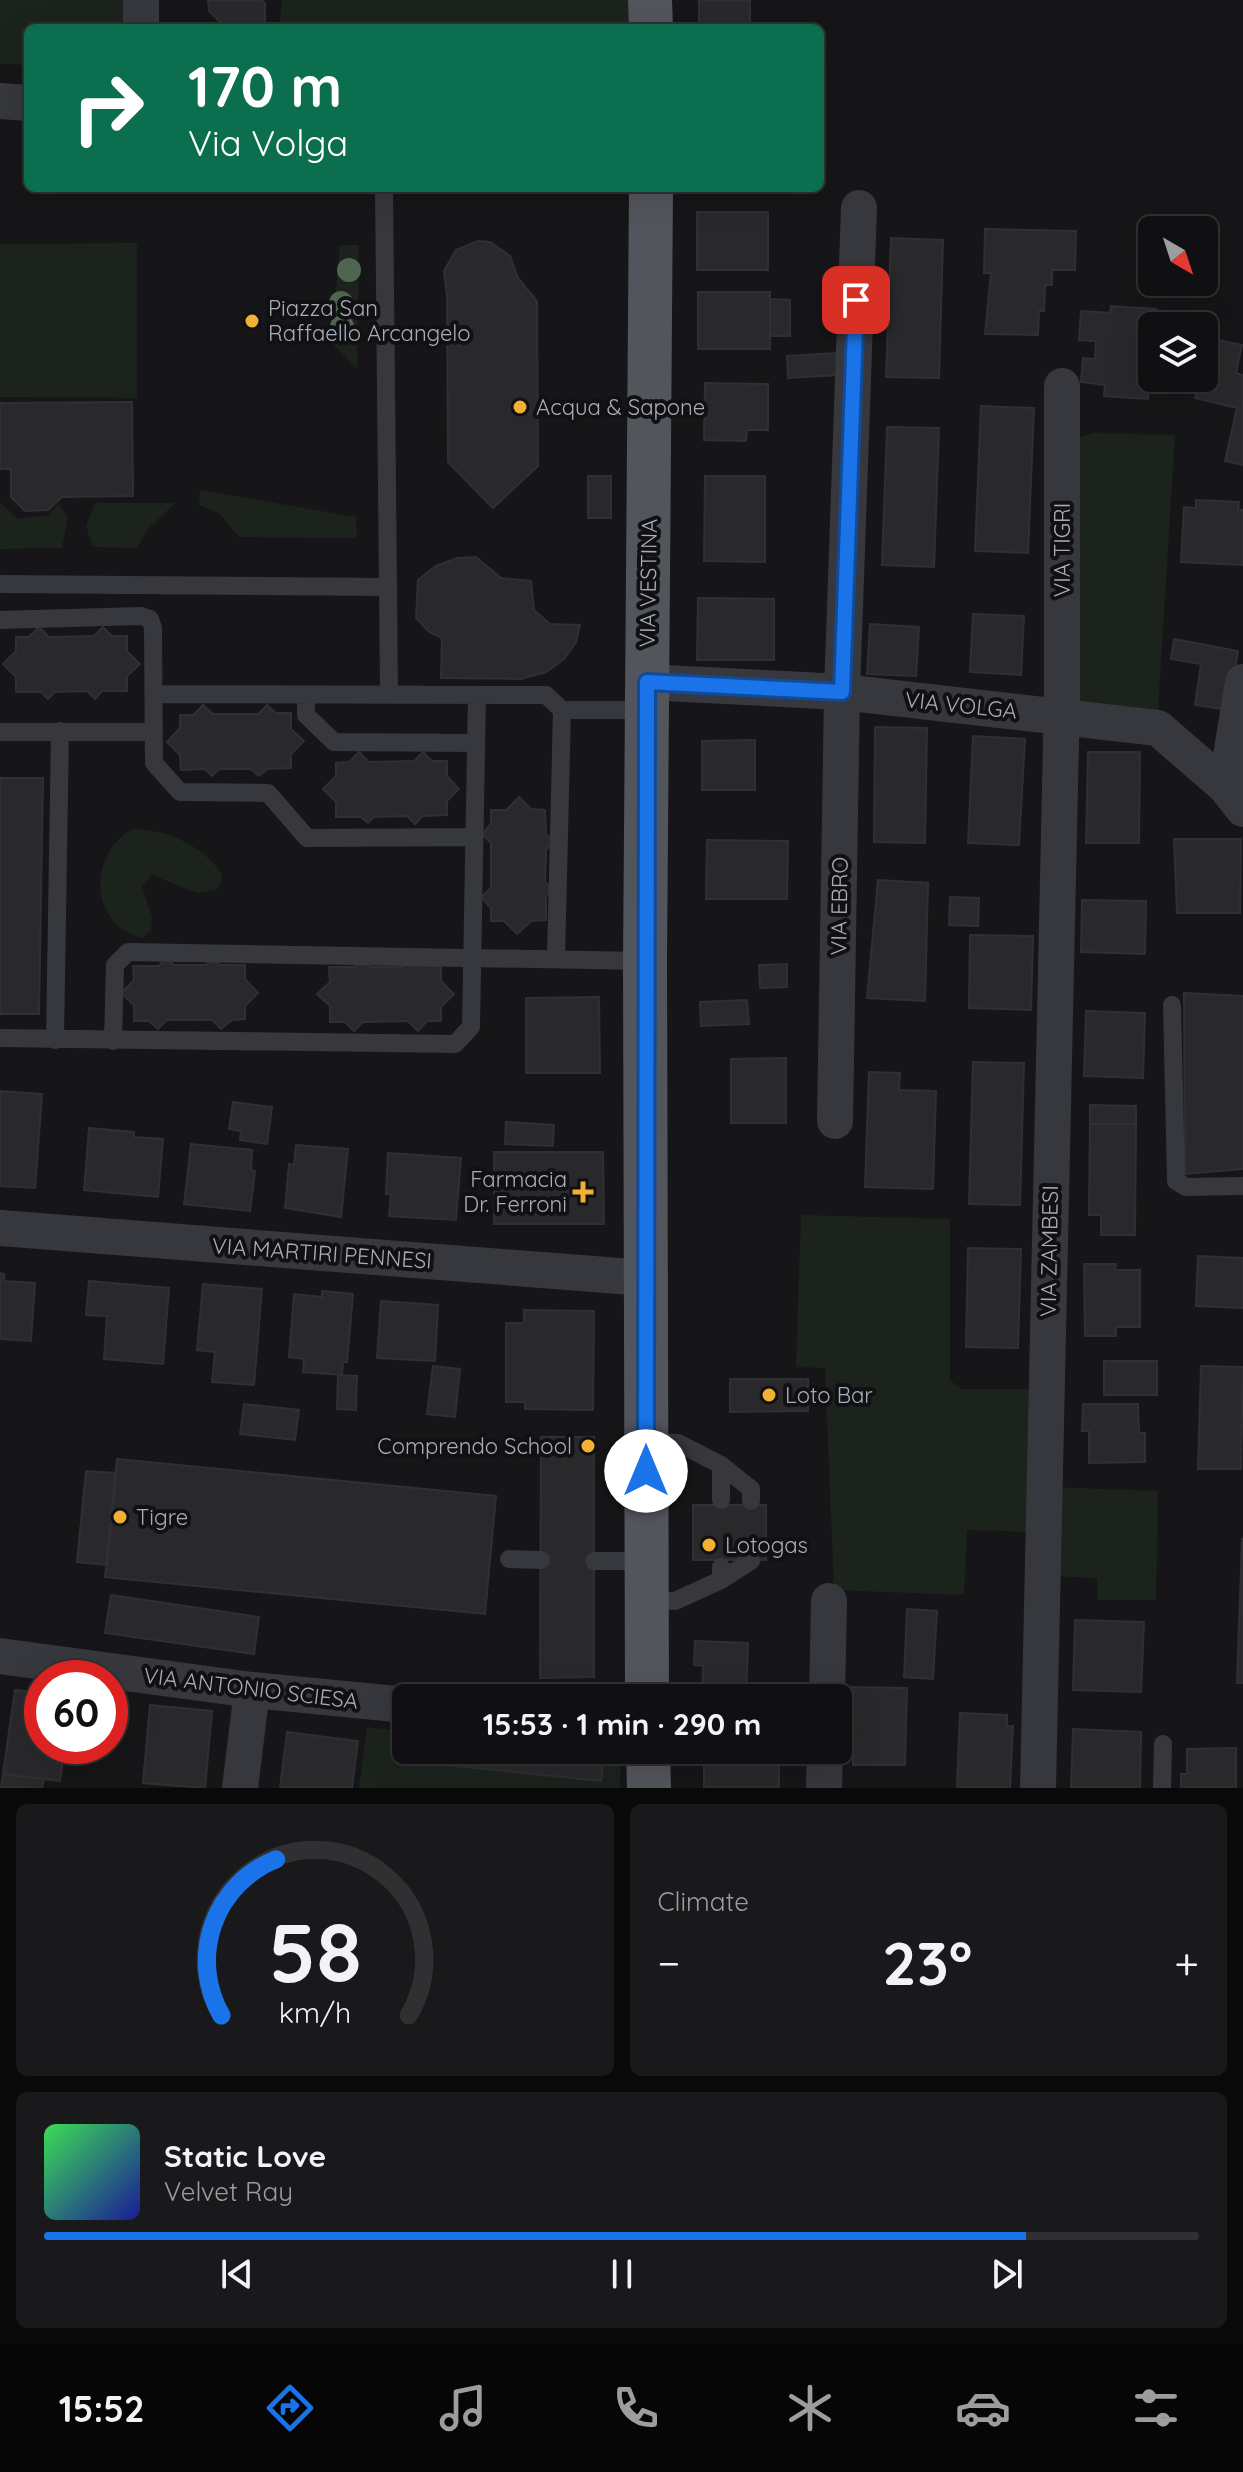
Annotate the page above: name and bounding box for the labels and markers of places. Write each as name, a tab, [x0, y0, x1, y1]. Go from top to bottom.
pin	[822, 266, 890, 334]
place label: Piazza San Raffaello Arcangelo	[268, 294, 470, 347]
marker: Piazza San Raffaello Arcangelo	[243, 312, 261, 330]
place label: Acqua & Sapone	[536, 393, 705, 421]
marker: Acqua & Sapone	[511, 398, 529, 416]
place label: Farmacia Dr. Ferroni	[463, 1165, 567, 1218]
marker: Farmacia Dr. Ferroni	[574, 1183, 592, 1201]
place label: Loto Bar	[785, 1381, 873, 1409]
marker: Loto Bar	[760, 1386, 778, 1404]
place label: Comprendo School	[377, 1432, 572, 1460]
marker: Comprendo School	[579, 1437, 597, 1455]
place label: Tigre	[136, 1503, 188, 1531]
marker: Tigre	[111, 1508, 129, 1526]
place label: Lotogas	[725, 1531, 808, 1559]
marker: Lotogas	[700, 1536, 718, 1554]

